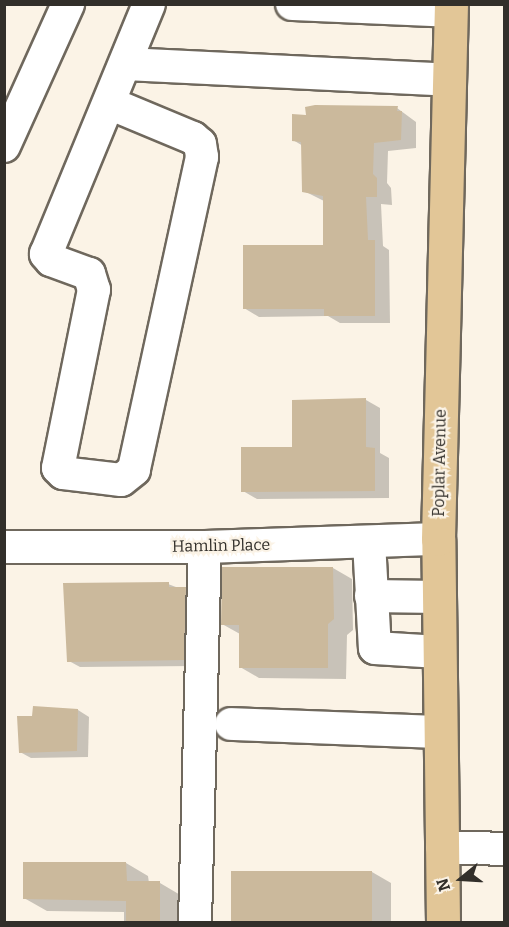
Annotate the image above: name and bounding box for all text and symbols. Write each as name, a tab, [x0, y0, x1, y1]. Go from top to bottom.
street label: Poplar Avenue	[429, 409, 451, 517]
street label: Hamlin Place	[172, 536, 270, 556]
north arrow	[431, 849, 491, 909]
text: N	[432, 876, 454, 894]

